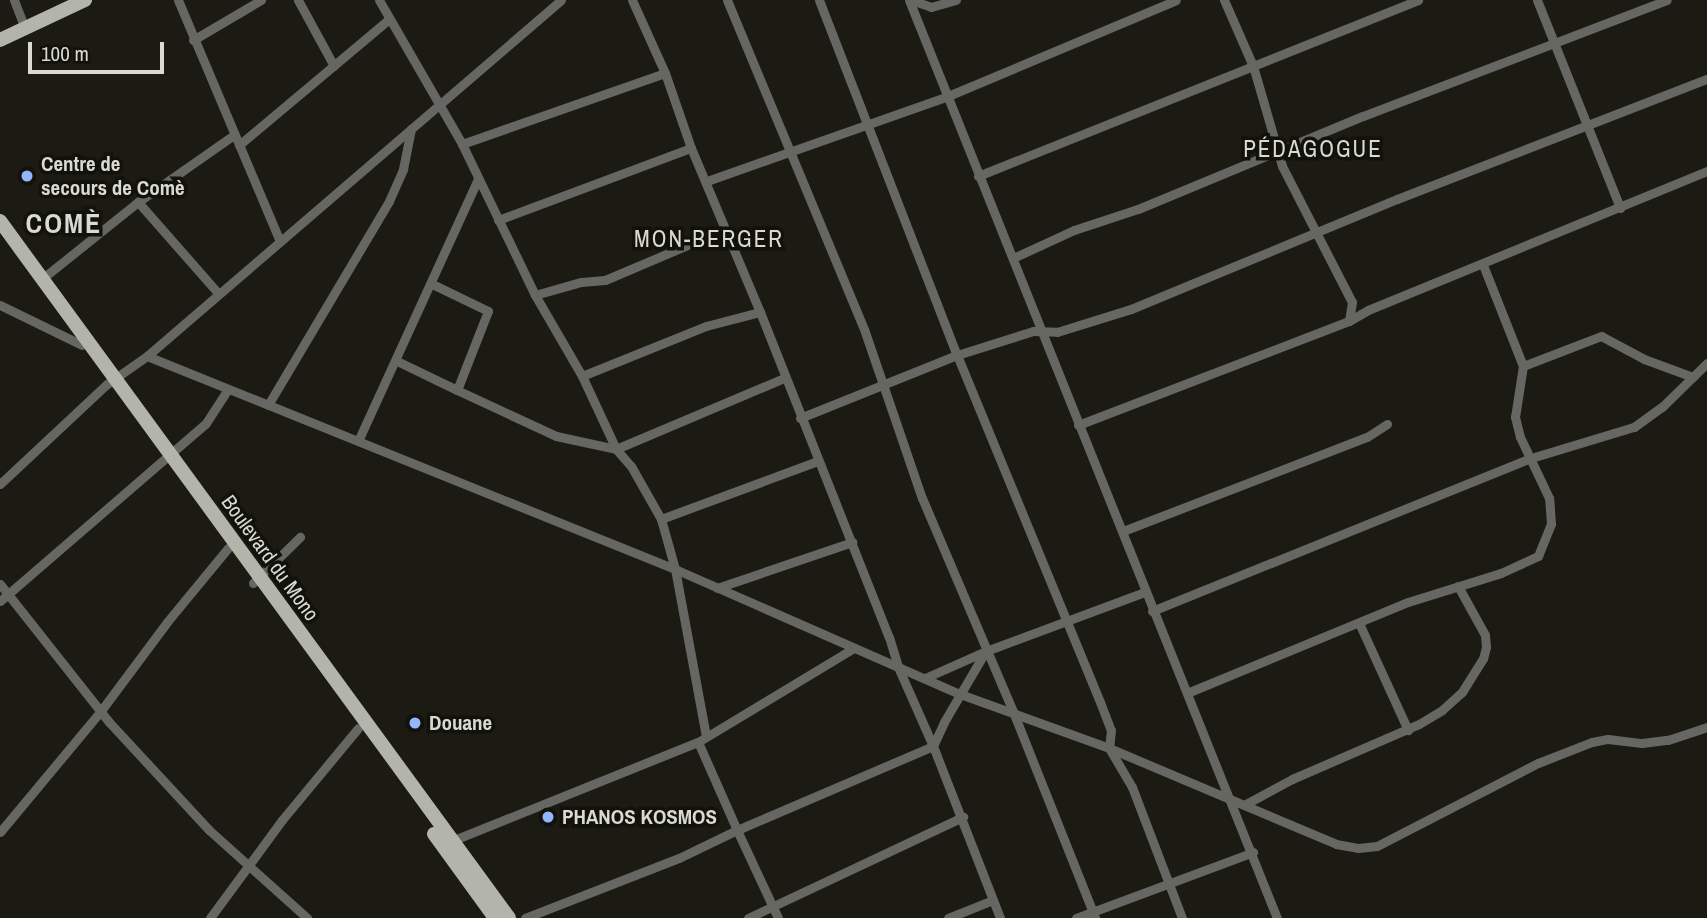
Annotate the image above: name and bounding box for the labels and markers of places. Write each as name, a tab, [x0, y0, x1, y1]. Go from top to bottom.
place label: Centre de secours de Comè	[41, 151, 185, 201]
marker: Centre de secours de Comè	[19, 168, 35, 184]
place label: Douane	[429, 710, 492, 736]
marker: Douane	[407, 715, 423, 731]
place label: PHANOS KOSMOS	[562, 804, 717, 830]
marker: PHANOS KOSMOS	[540, 809, 556, 825]

